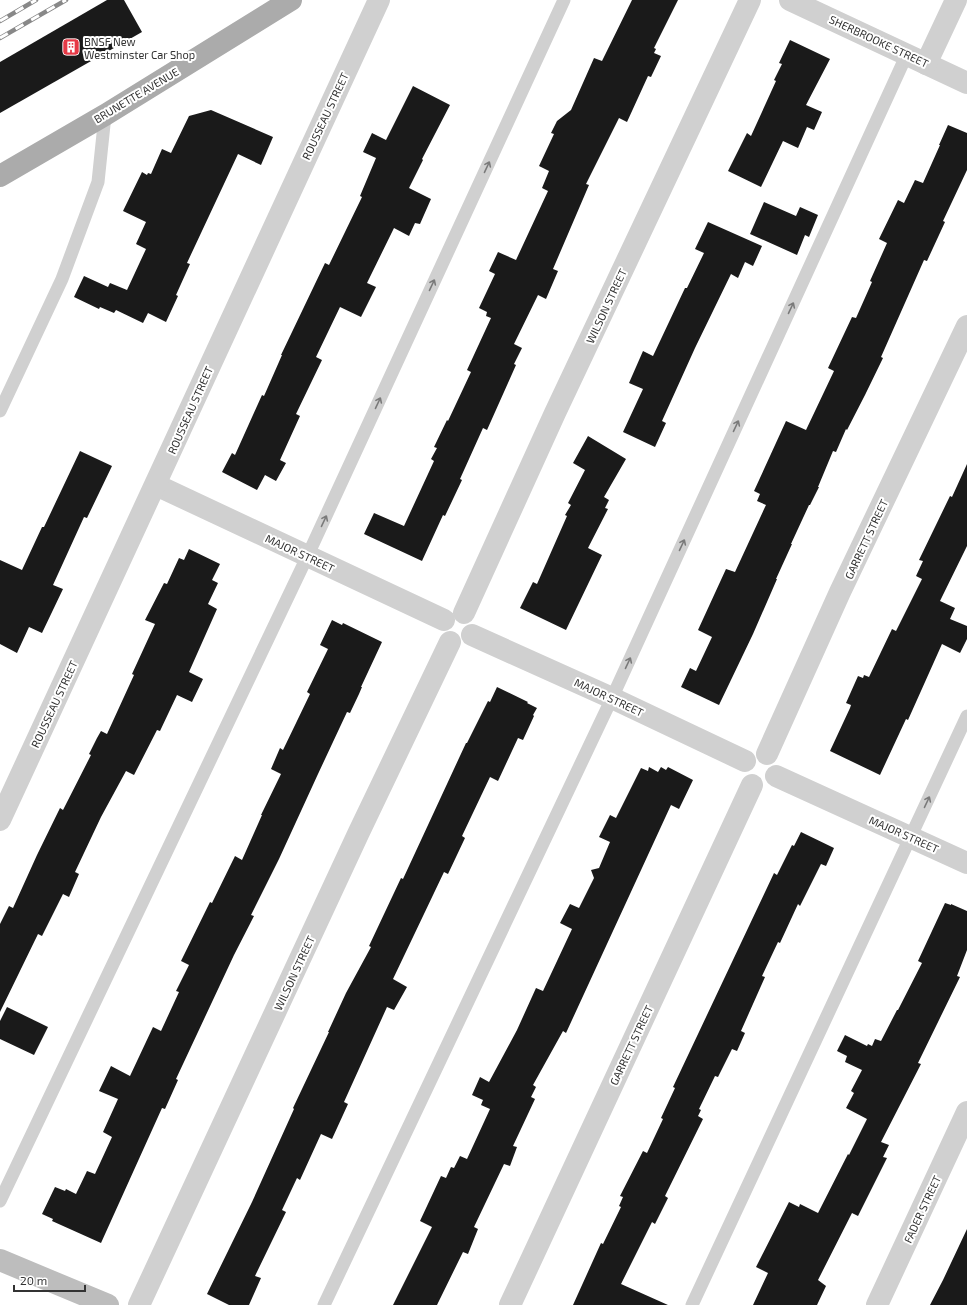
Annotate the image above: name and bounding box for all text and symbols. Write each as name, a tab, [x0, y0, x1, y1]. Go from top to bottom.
street label: SHERBROOKE STREET	[827, 12, 931, 70]
place label: BNSF New Westminster Car Shop	[84, 35, 195, 61]
building icon: BNSF New Westminster Car Shop	[61, 37, 81, 57]
street label: BRUNETTE AVENUE	[91, 65, 181, 125]
street label: ROUSSEAU STREET	[299, 70, 351, 162]
one-way arrow	[484, 161, 491, 173]
street label: WILSON STREET	[583, 266, 629, 345]
one-way arrow	[429, 279, 436, 291]
one-way arrow	[787, 303, 795, 315]
street label: ROUSSEAU STREET	[165, 364, 215, 456]
one-way arrow	[375, 397, 382, 409]
one-way arrow	[733, 421, 740, 433]
street label: GARRETT STREET	[842, 496, 890, 581]
one-way arrow	[321, 516, 328, 528]
street label: MAJOR STREET	[263, 531, 337, 575]
one-way arrow	[679, 539, 686, 551]
one-way arrow	[625, 657, 632, 669]
street label: ROUSSEAU STREET	[28, 658, 80, 750]
street label: MAJOR STREET	[572, 675, 646, 719]
one-way arrow	[924, 796, 931, 808]
street label: MAJOR STREET	[867, 813, 941, 855]
street label: WILSON STREET	[271, 933, 317, 1012]
street label: GARRETT STREET	[607, 1002, 655, 1087]
street label: FADER STREET	[901, 1173, 944, 1245]
scale bar	[14, 1267, 85, 1293]
text: 20 m	[20, 1273, 47, 1287]

